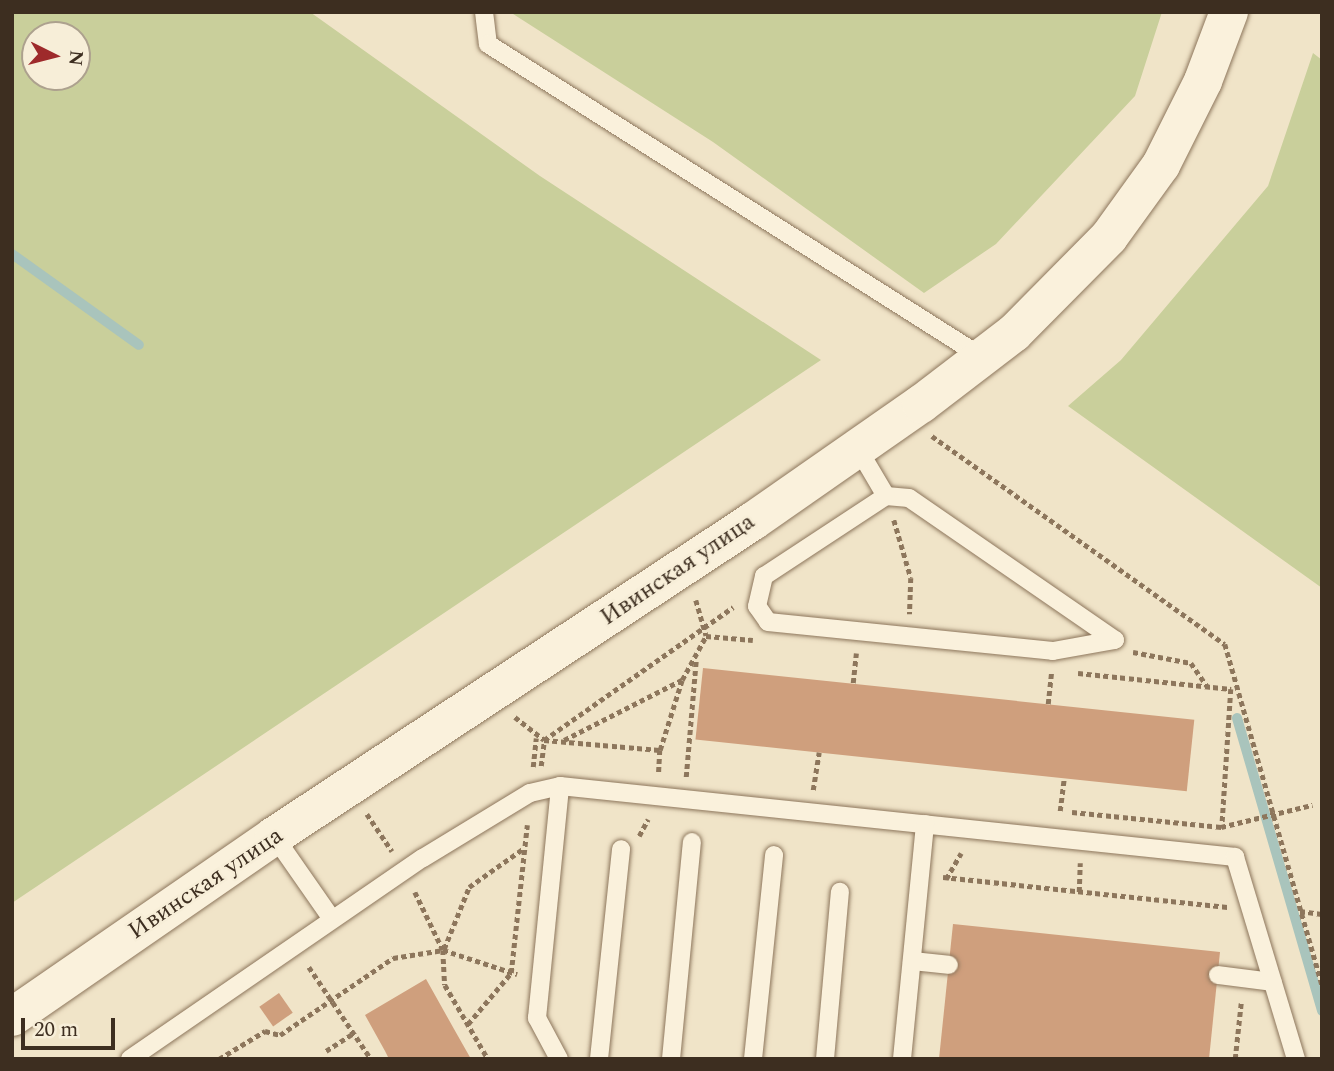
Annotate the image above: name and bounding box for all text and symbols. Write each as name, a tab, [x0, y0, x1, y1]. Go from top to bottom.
north arrow	[21, 21, 91, 91]
text: N	[60, 49, 91, 67]
street label: Ивинская улица	[595, 508, 761, 632]
street label: Ивинская улица	[123, 822, 289, 946]
scale bar	[24, 1004, 119, 1048]
text: 20 m	[34, 1014, 78, 1046]

